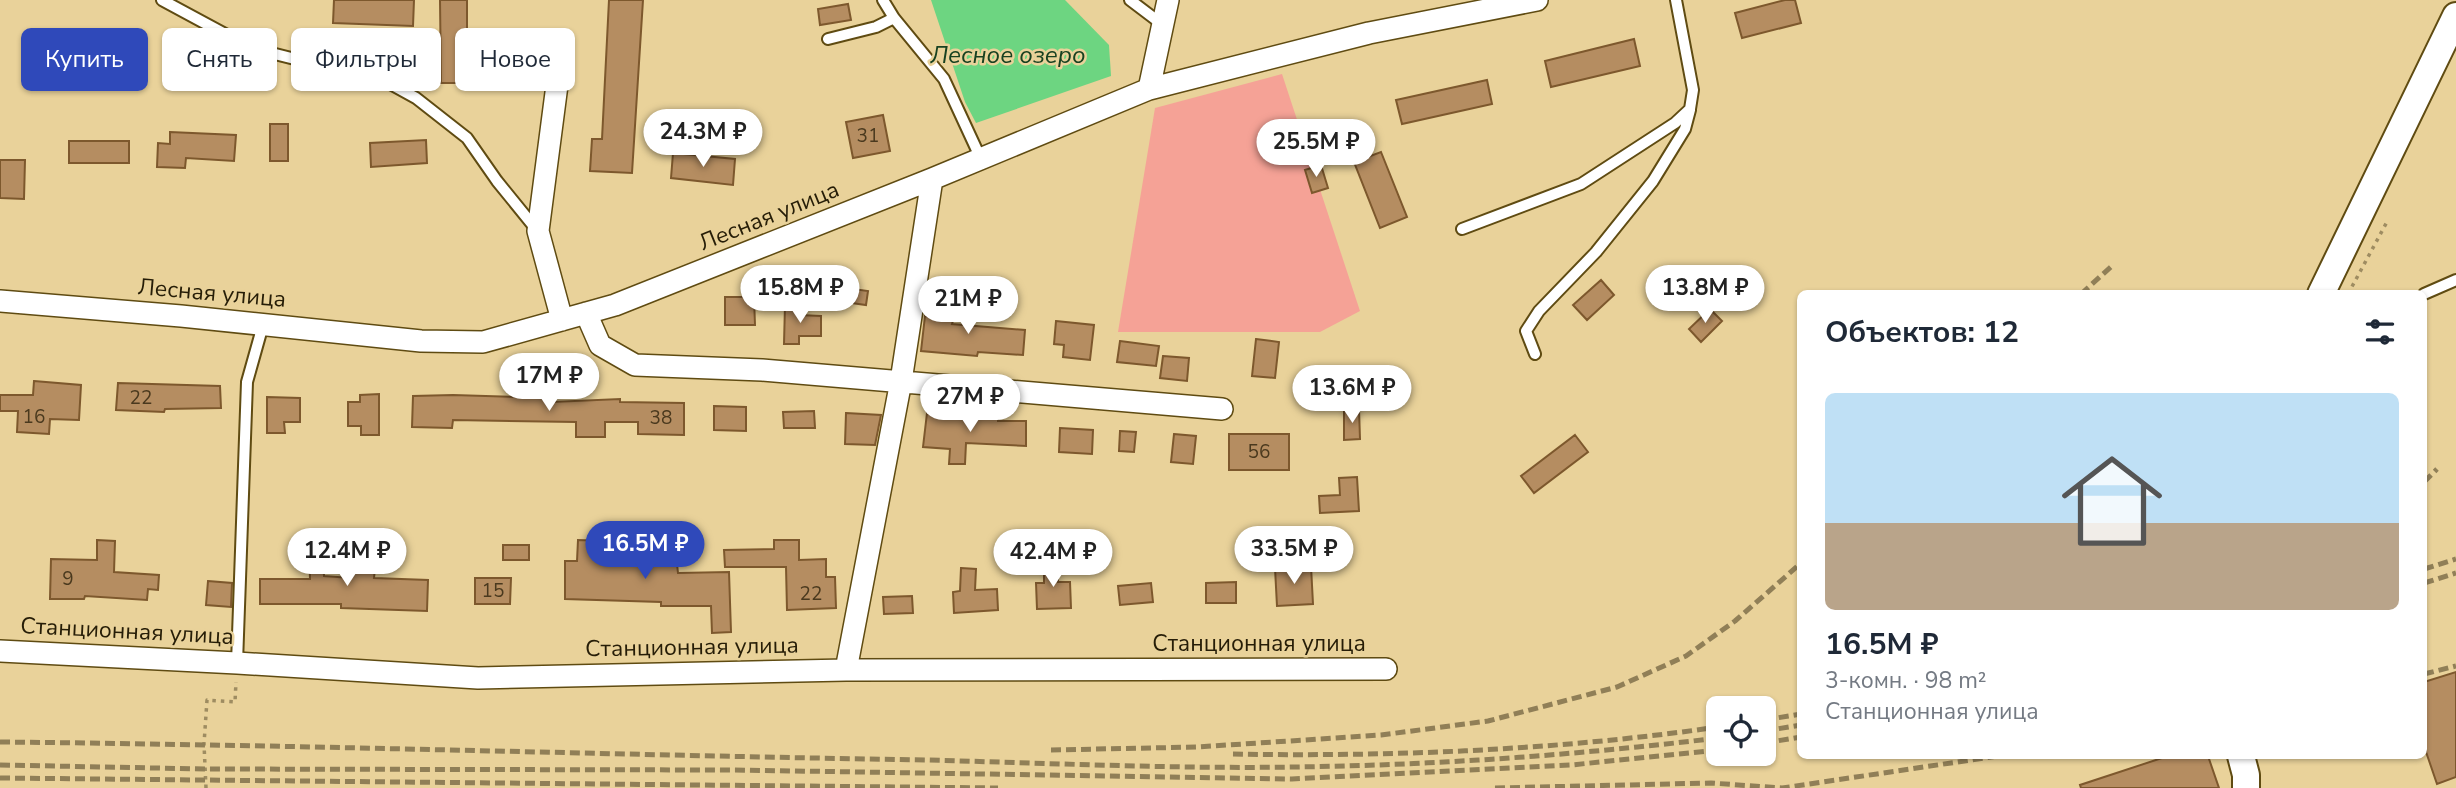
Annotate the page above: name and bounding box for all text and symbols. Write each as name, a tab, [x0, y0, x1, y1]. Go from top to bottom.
chip: Купить	[21, 28, 148, 91]
chip: Снять	[162, 28, 277, 91]
chip: Фильтры	[291, 28, 441, 91]
chip: Новое	[455, 28, 575, 91]
water label: Лесное озеро	[929, 39, 1086, 71]
pin: 24.3M ₽	[638, 110, 768, 169]
text: 24.3M ₽	[659, 116, 747, 147]
pin: 25.5M ₽	[1251, 120, 1381, 179]
house number: 31	[857, 123, 879, 149]
text: 25.5M ₽	[1272, 126, 1360, 157]
street label: Лесная улица	[694, 174, 844, 258]
pin: 15.8M ₽	[735, 266, 865, 325]
pin: 13.8M ₽	[1640, 266, 1770, 325]
street label: Лесная улица	[137, 271, 287, 315]
text: 15.8M ₽	[756, 272, 844, 303]
text: 13.8M ₽	[1661, 272, 1749, 303]
pin: 21M ₽	[919, 276, 1017, 336]
text: 21M ₽	[934, 283, 1002, 314]
text: Объектов: 12	[1825, 312, 2019, 353]
icon: filters	[2361, 313, 2399, 351]
pin: 17M ₽	[500, 354, 598, 413]
text: 17M ₽	[515, 360, 583, 391]
pin: 13.6M ₽	[1287, 366, 1417, 425]
text: 13.6M ₽	[1308, 372, 1396, 403]
pin: 27M ₽	[921, 374, 1019, 434]
text: 27M ₽	[936, 381, 1004, 412]
house number: 22	[130, 385, 152, 411]
house number: 16	[23, 404, 45, 430]
house number: 38	[650, 405, 672, 431]
icon: home	[2049, 438, 2175, 564]
house number: 56	[1248, 439, 1270, 465]
pin: 16.5M ₽	[580, 522, 710, 581]
pin: 33.5M ₽	[1229, 526, 1359, 586]
pin: 12.4M ₽	[282, 528, 412, 588]
text: 16.5M ₽	[601, 528, 689, 559]
pin: 42.4M ₽	[988, 530, 1118, 589]
text: 33.5M ₽	[1250, 533, 1338, 564]
text: 12.4M ₽	[303, 535, 391, 566]
text: 42.4M ₽	[1009, 536, 1097, 567]
house number: 9	[62, 566, 74, 592]
house number: 15	[482, 578, 504, 604]
house number: 22	[800, 581, 822, 607]
street label: Станционная улица	[20, 610, 234, 652]
text: 16.5M ₽	[1825, 624, 1939, 665]
street label: Станционная улица	[1152, 628, 1366, 659]
street label: Станционная улица	[585, 630, 799, 664]
text: 3-комн. · 98 m²	[1825, 665, 1987, 696]
map controls	[1706, 696, 1776, 766]
button: locate	[1706, 696, 1776, 766]
text: Станционная улица	[1825, 696, 2039, 727]

